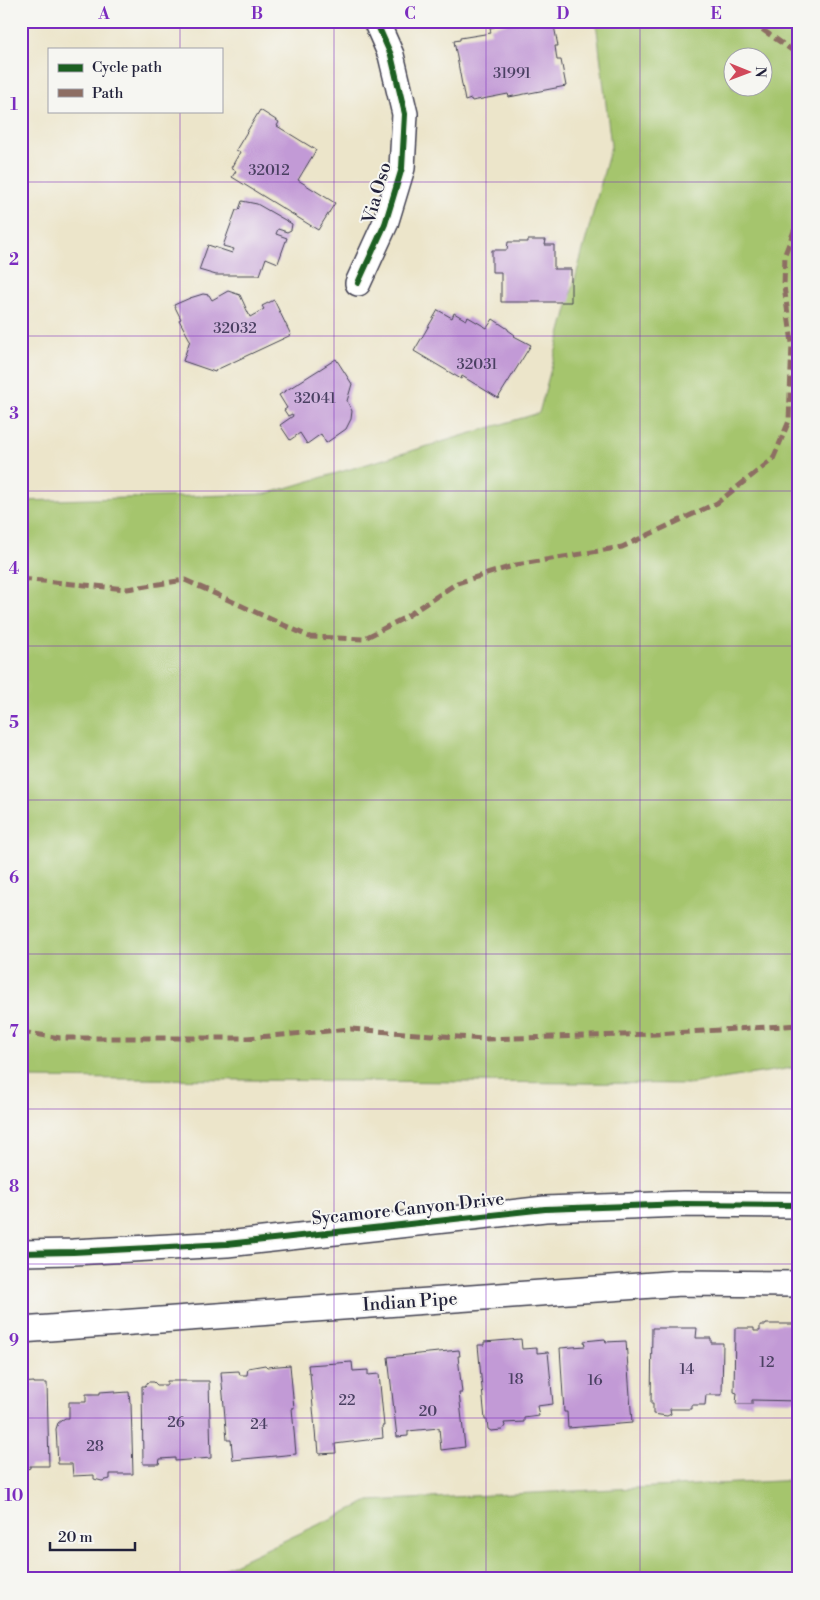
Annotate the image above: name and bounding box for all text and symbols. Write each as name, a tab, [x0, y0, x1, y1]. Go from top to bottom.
text: A	[97, 4, 110, 24]
text: B	[251, 4, 263, 24]
text: C	[404, 4, 416, 24]
text: D	[557, 4, 570, 24]
text: E	[710, 4, 722, 24]
legend	[48, 48, 222, 112]
north arrow	[722, 48, 772, 98]
text: Cycle path	[92, 58, 162, 77]
house number: 31991	[493, 64, 532, 83]
text: N	[751, 67, 769, 78]
text: Path	[92, 84, 124, 103]
text: 1	[10, 95, 18, 115]
street label: Via Oso	[357, 160, 397, 227]
house number: 32012	[248, 161, 290, 180]
text: 2	[9, 250, 19, 270]
house number: 32032	[213, 319, 257, 338]
house number: 32031	[456, 355, 498, 374]
house number: 32041	[294, 389, 337, 408]
text: 3	[9, 404, 19, 424]
text: 4	[9, 559, 20, 579]
text: 5	[9, 713, 19, 733]
text: 6	[9, 868, 19, 888]
text: 7	[9, 1022, 19, 1042]
text: 8	[9, 1177, 19, 1197]
street label: Sycamore Canyon Drive	[310, 1187, 506, 1231]
street label: Indian Pipe	[362, 1287, 458, 1317]
text: 9	[9, 1331, 19, 1351]
house number: 12	[759, 1353, 775, 1372]
house number: 14	[680, 1360, 694, 1379]
house number: 18	[508, 1370, 524, 1389]
house number: 16	[587, 1371, 603, 1390]
house number: 22	[338, 1391, 356, 1410]
house number: 20	[419, 1402, 437, 1421]
house number: 26	[167, 1413, 185, 1432]
house number: 24	[250, 1415, 268, 1434]
house number: 28	[86, 1437, 104, 1456]
text: 10	[5, 1486, 23, 1506]
scale bar	[50, 1520, 135, 1552]
text: 20 m	[58, 1528, 93, 1547]

